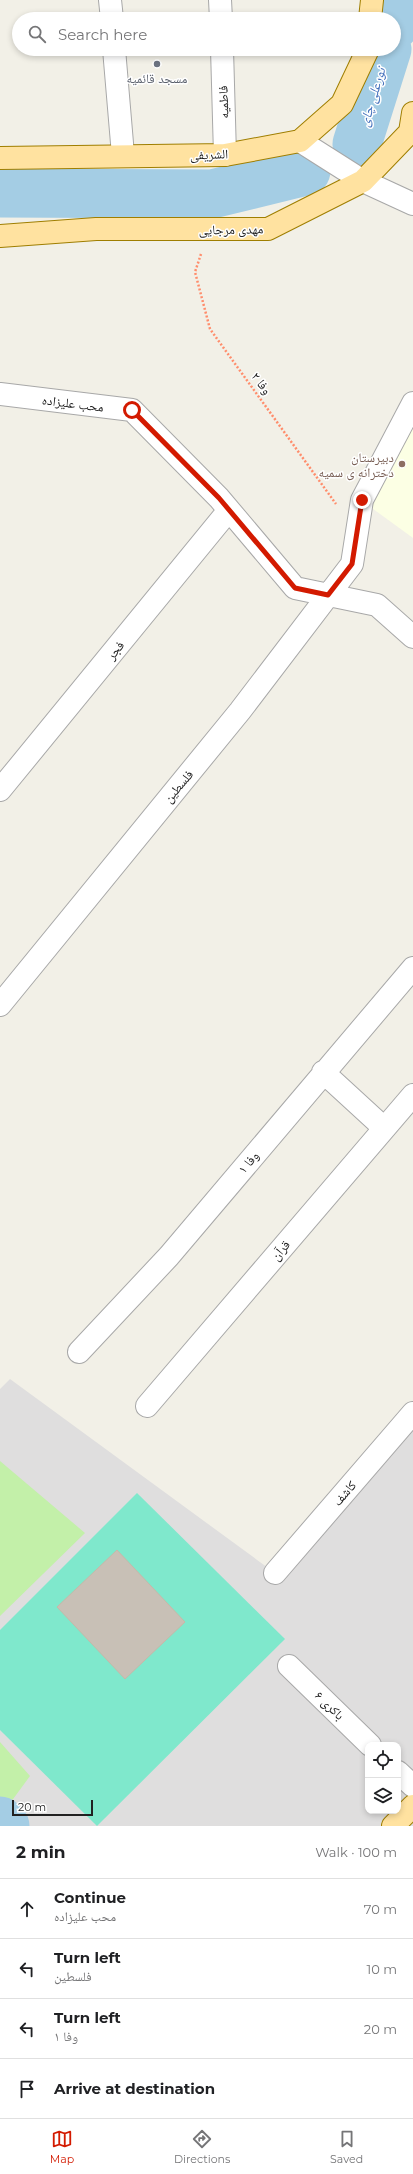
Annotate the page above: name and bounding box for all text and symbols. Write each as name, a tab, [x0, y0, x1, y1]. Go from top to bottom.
search box	[12, 12, 401, 56]
icon: search	[26, 23, 48, 45]
text: Search here	[58, 25, 147, 44]
marker: مسجد قائمیه	[152, 59, 162, 69]
water label: نورعلی چای	[355, 63, 390, 129]
place label: مسجد قائمیه	[126, 70, 188, 86]
street label: فاطمیه	[214, 85, 232, 119]
street label: الشریفی	[190, 145, 228, 164]
street label: مهدی مرجایی	[199, 220, 264, 239]
street label: وفا ۲	[248, 369, 276, 398]
street label: محب علیزاده	[41, 391, 105, 416]
route start	[123, 401, 141, 419]
place label: دبیرستان دخترانه ی سمیه	[319, 449, 394, 481]
marker: دبیرستان دخترانه ی سمیه	[397, 459, 407, 469]
route end	[353, 491, 371, 509]
street label: فجر	[102, 637, 128, 664]
street label: فلسطین	[160, 766, 197, 806]
street label: وفا ۱	[234, 1148, 263, 1177]
street label: قرآن	[267, 1237, 294, 1264]
street label: کاشف	[329, 1477, 360, 1509]
street label: باکری ۶	[311, 1687, 348, 1724]
map controls	[365, 1742, 401, 1814]
button: locate	[365, 1742, 401, 1778]
button: layers	[365, 1778, 401, 1814]
scale bar	[12, 1798, 93, 1817]
text: 20 m	[18, 1800, 46, 1814]
text: 2 min	[16, 1842, 66, 1862]
text: Walk · 100 m	[315, 1844, 397, 1860]
text: Continue	[54, 1888, 126, 1907]
icon: ahead	[16, 1898, 38, 1920]
text: 70 m	[364, 1901, 397, 1917]
text: محب علیزاده	[54, 1908, 116, 1924]
text: Turn left	[54, 1948, 121, 1967]
icon: left	[16, 1958, 38, 1980]
text: 10 m	[367, 1961, 397, 1977]
text: فلسطین	[54, 1968, 92, 1984]
text: Turn left	[54, 2008, 121, 2027]
icon: left	[16, 2018, 38, 2040]
text: 20 m	[364, 2021, 397, 2037]
text: وفا ۱	[54, 2028, 78, 2044]
icon: arrive	[16, 2078, 38, 2100]
text: Arrive at destination	[54, 2079, 215, 2098]
tab: Map	[50, 2128, 74, 2166]
tab: Directions	[174, 2128, 230, 2166]
tab: Saved	[330, 2128, 363, 2166]

